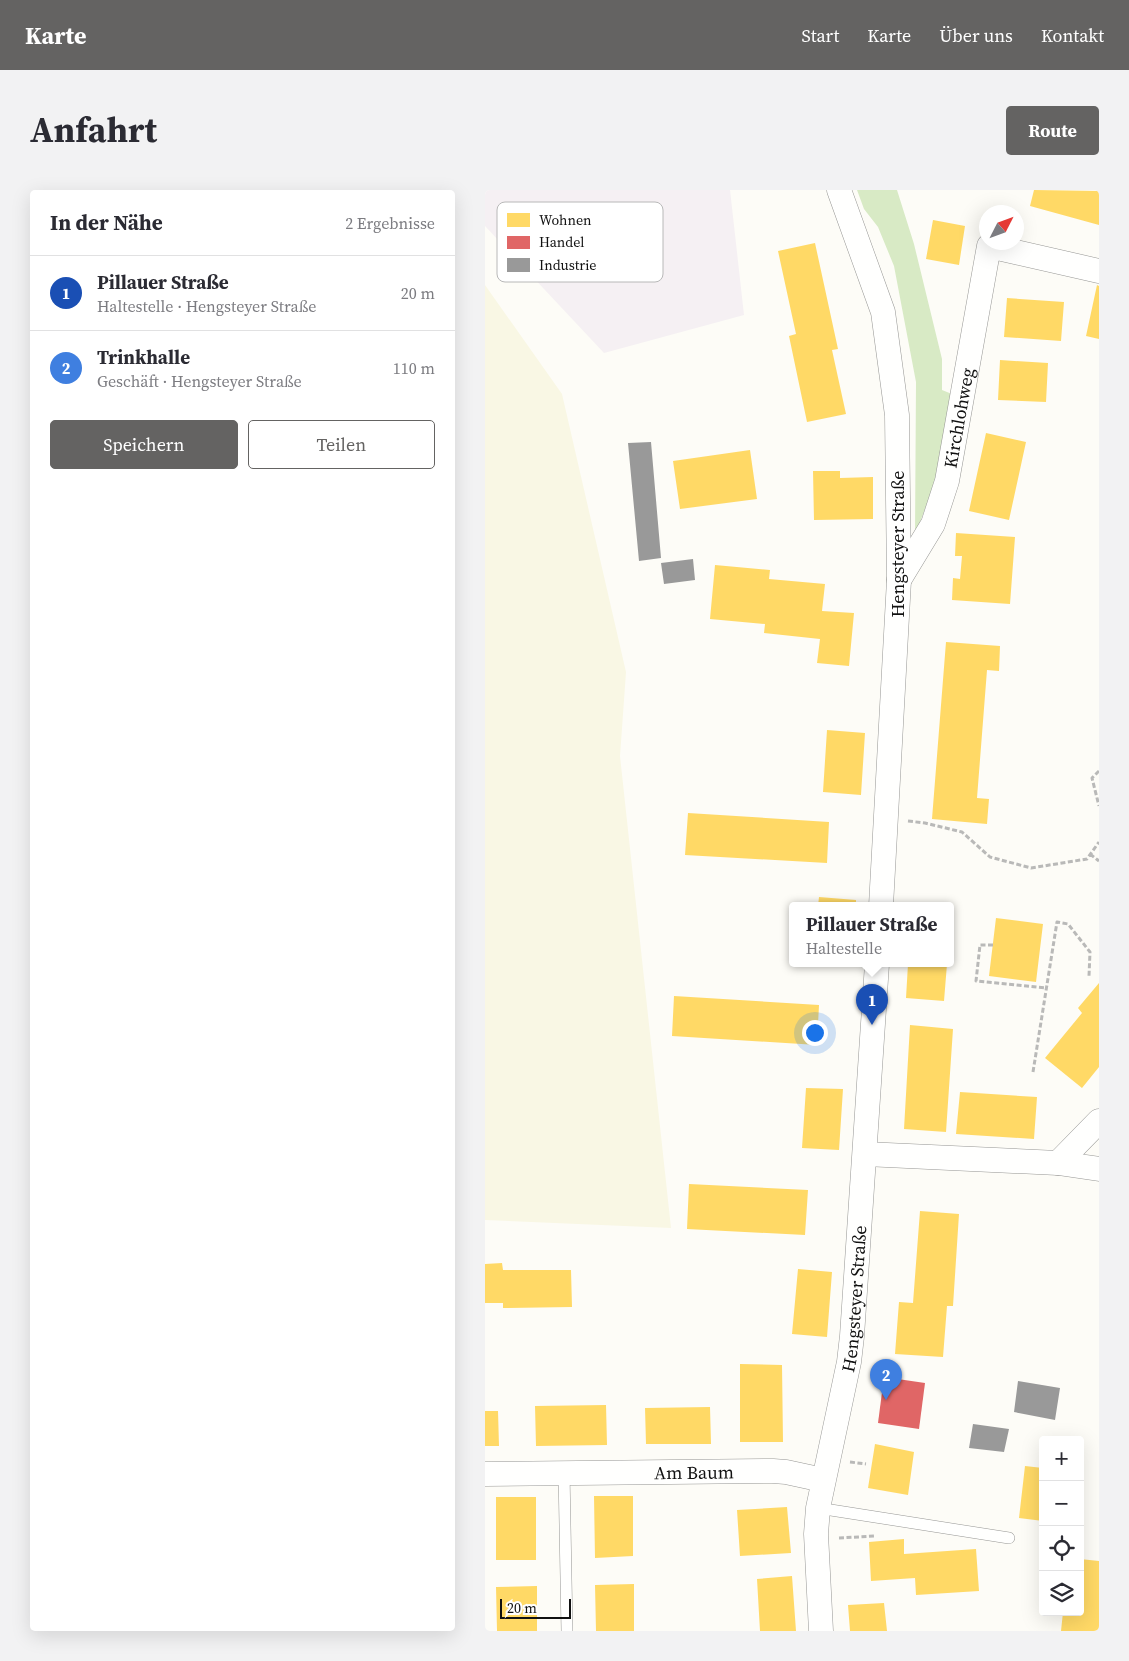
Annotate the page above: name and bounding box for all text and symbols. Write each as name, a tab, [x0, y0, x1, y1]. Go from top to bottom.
text: Karte	[25, 19, 86, 52]
text: Start	[802, 23, 839, 48]
text: Karte	[867, 23, 911, 48]
text: Über uns	[939, 23, 1013, 48]
text: Kontakt	[1041, 23, 1104, 48]
text: Anfahrt	[30, 106, 157, 154]
button: Route	[1006, 106, 1099, 155]
legend	[497, 202, 663, 282]
north arrow	[979, 205, 1024, 250]
text: In der Nähe	[50, 208, 163, 237]
text: Wohnen	[539, 210, 592, 230]
text: 2 Ergebnisse	[345, 212, 435, 234]
text: Handel	[539, 232, 584, 252]
text: Industrie	[539, 255, 597, 275]
text: Pillauer Straße	[97, 269, 229, 295]
text: 1	[62, 282, 70, 304]
text: 20 m	[401, 282, 435, 304]
text: Haltestelle · Hengsteyer Straße	[97, 295, 316, 317]
text: Trinkhalle	[97, 344, 190, 370]
text: 2	[62, 357, 70, 379]
text: 110 m	[393, 357, 435, 379]
street label: Kirchlohweg	[937, 366, 980, 470]
text: Geschäft · Hengsteyer Straße	[97, 370, 302, 392]
button: Speichern	[50, 420, 238, 469]
button: Teilen	[248, 420, 435, 469]
street label: Hengsteyer Straße	[885, 470, 910, 618]
popup	[789, 902, 954, 967]
text: Pillauer Straße	[806, 911, 937, 937]
text: Haltestelle	[806, 937, 882, 959]
pin: 1	[856, 984, 888, 1025]
your location	[802, 1020, 828, 1046]
street label: Hengsteyer Straße	[835, 1224, 872, 1374]
pin: 2	[870, 1359, 902, 1400]
map controls	[1039, 1436, 1084, 1616]
button: +	[1039, 1436, 1084, 1481]
street label: Am Baum	[654, 1459, 734, 1485]
button: −	[1039, 1481, 1084, 1526]
button: locate	[1039, 1526, 1084, 1571]
button: layers	[1039, 1571, 1084, 1616]
scale bar	[500, 1596, 571, 1619]
text: 20 m	[507, 1598, 537, 1618]

